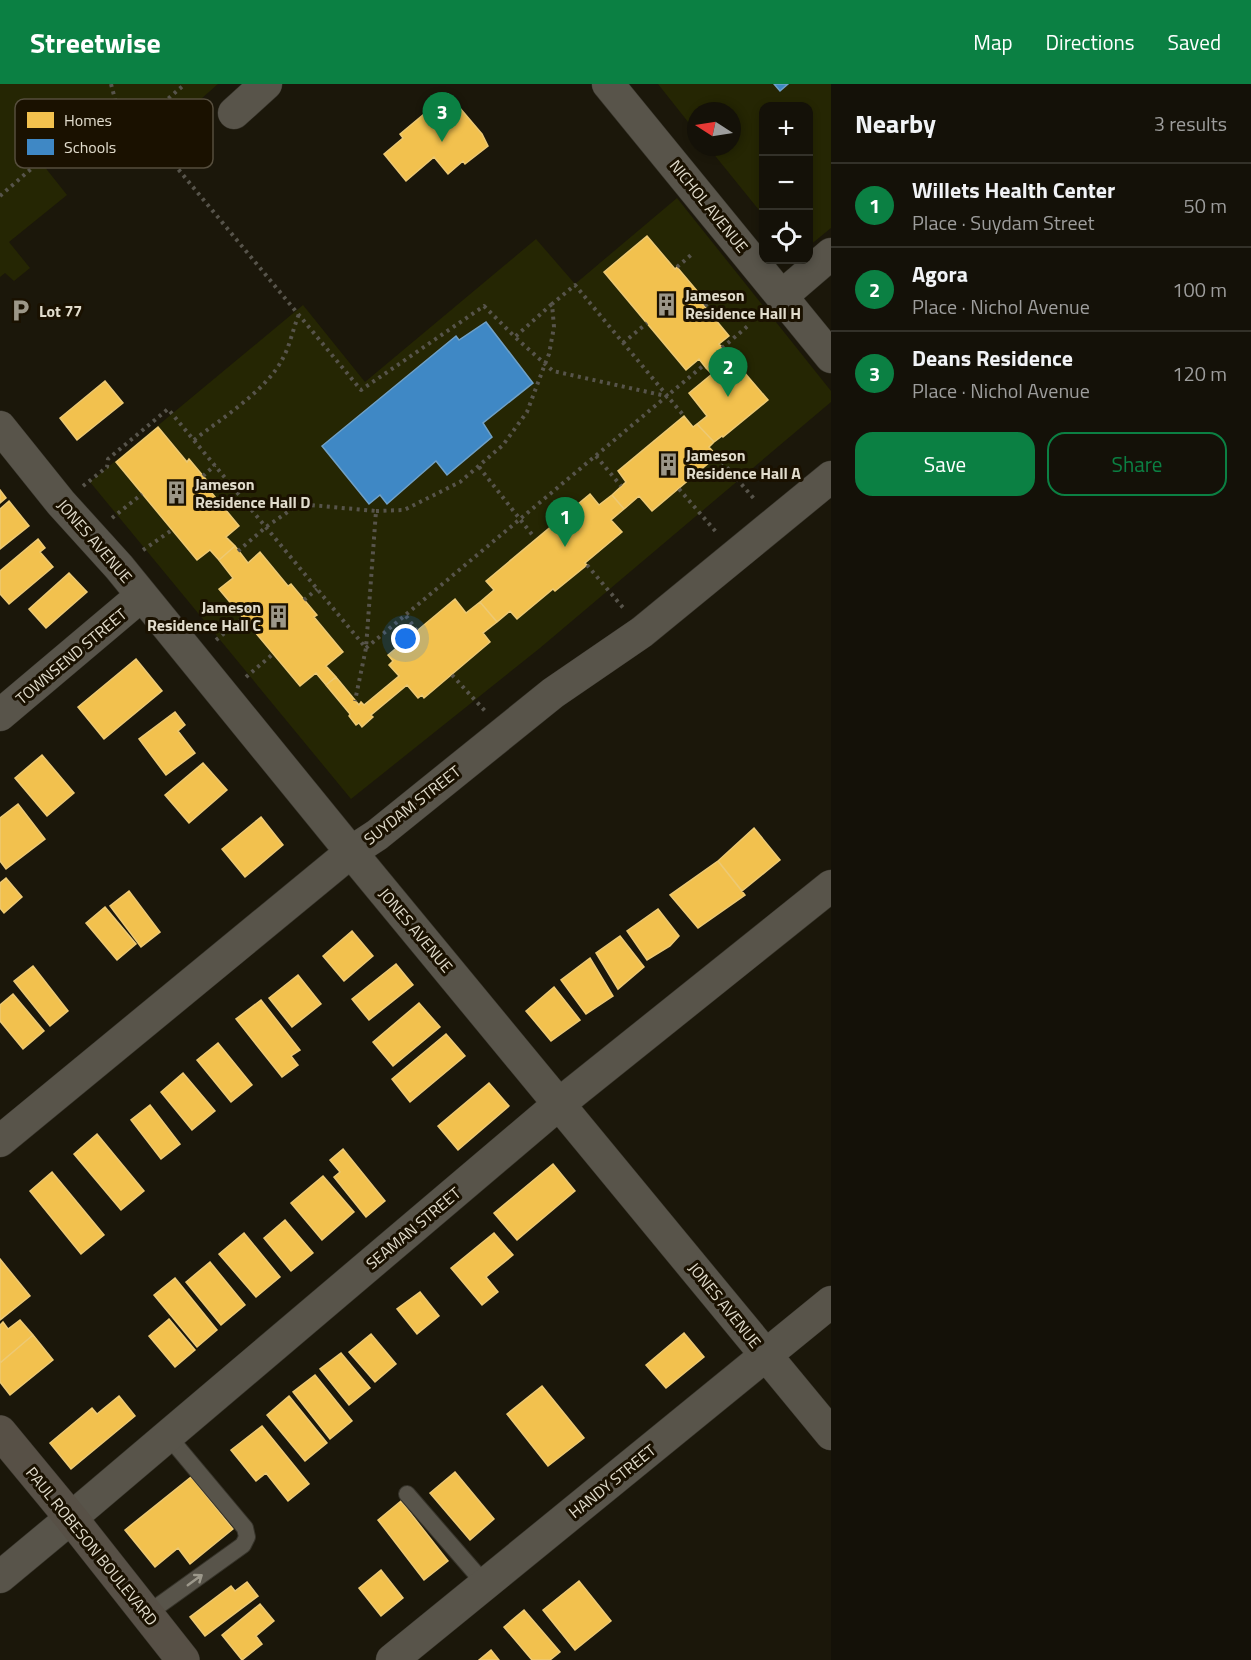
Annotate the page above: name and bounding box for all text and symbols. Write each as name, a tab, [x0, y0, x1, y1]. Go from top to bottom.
text: Streetwise	[30, 21, 161, 64]
text: Map	[973, 26, 1013, 58]
text: Directions	[1046, 26, 1135, 58]
text: Saved	[1168, 26, 1221, 58]
pin: 3	[422, 92, 462, 142]
legend	[15, 99, 213, 168]
north arrow	[687, 102, 741, 156]
map controls	[759, 102, 813, 264]
button: +	[759, 102, 813, 156]
text: Nearby	[855, 104, 936, 143]
text: Homes	[64, 108, 112, 132]
text: 3 results	[1154, 108, 1227, 139]
text: Schools	[64, 135, 116, 159]
street label: NICHOL AVENUE	[664, 154, 754, 258]
button: −	[759, 156, 813, 210]
text: Willets Health Center	[912, 173, 1115, 207]
text: 1	[869, 190, 880, 221]
text: 50 m	[1183, 190, 1227, 221]
text: Place · Suydam Street	[912, 207, 1095, 238]
button: locate	[759, 210, 813, 264]
text: Agora	[912, 257, 968, 291]
text: 2	[869, 274, 880, 305]
text: 100 m	[1172, 274, 1227, 305]
place label: Jameson Residence Hall H	[685, 283, 801, 325]
building icon: Jameson Residence Hall H	[654, 291, 680, 317]
text: Place · Nichol Avenue	[912, 291, 1090, 322]
parking icon: Lot 77	[8, 298, 34, 324]
place label: Lot 77	[39, 299, 82, 323]
text: Deans Residence	[912, 341, 1073, 375]
pin: 2	[708, 348, 748, 397]
text: 3	[869, 358, 880, 389]
text: 120 m	[1172, 358, 1227, 389]
text: Place · Nichol Avenue	[912, 375, 1090, 406]
button: Save	[855, 432, 1035, 496]
button: Share	[1047, 432, 1227, 496]
place label: Jameson Residence Hall A	[686, 443, 801, 485]
building icon: Jameson Residence Hall A	[655, 451, 681, 477]
place label: Jameson Residence Hall D	[195, 472, 311, 514]
building icon: Jameson Residence Hall D	[164, 480, 190, 506]
street label: JONES AVENUE	[52, 494, 138, 588]
pin: 1	[546, 498, 584, 547]
place label: Jameson Residence Hall C	[147, 595, 261, 637]
street label: TOWNSEND STREET	[10, 602, 132, 710]
building icon: Jameson Residence Hall C	[266, 603, 292, 629]
your location	[391, 624, 420, 653]
street label: SUYDAM STREET	[358, 759, 466, 851]
street label: JONES AVENUE	[373, 882, 459, 978]
street label: SEAMAN STREET	[360, 1181, 466, 1275]
street label: JONES AVENUE	[683, 1257, 767, 1353]
street label: HANDY STREET	[563, 1438, 661, 1524]
street label: PAUL ROBESON BOULEVARD	[20, 1461, 164, 1631]
one-way arrow	[186, 1574, 202, 1586]

